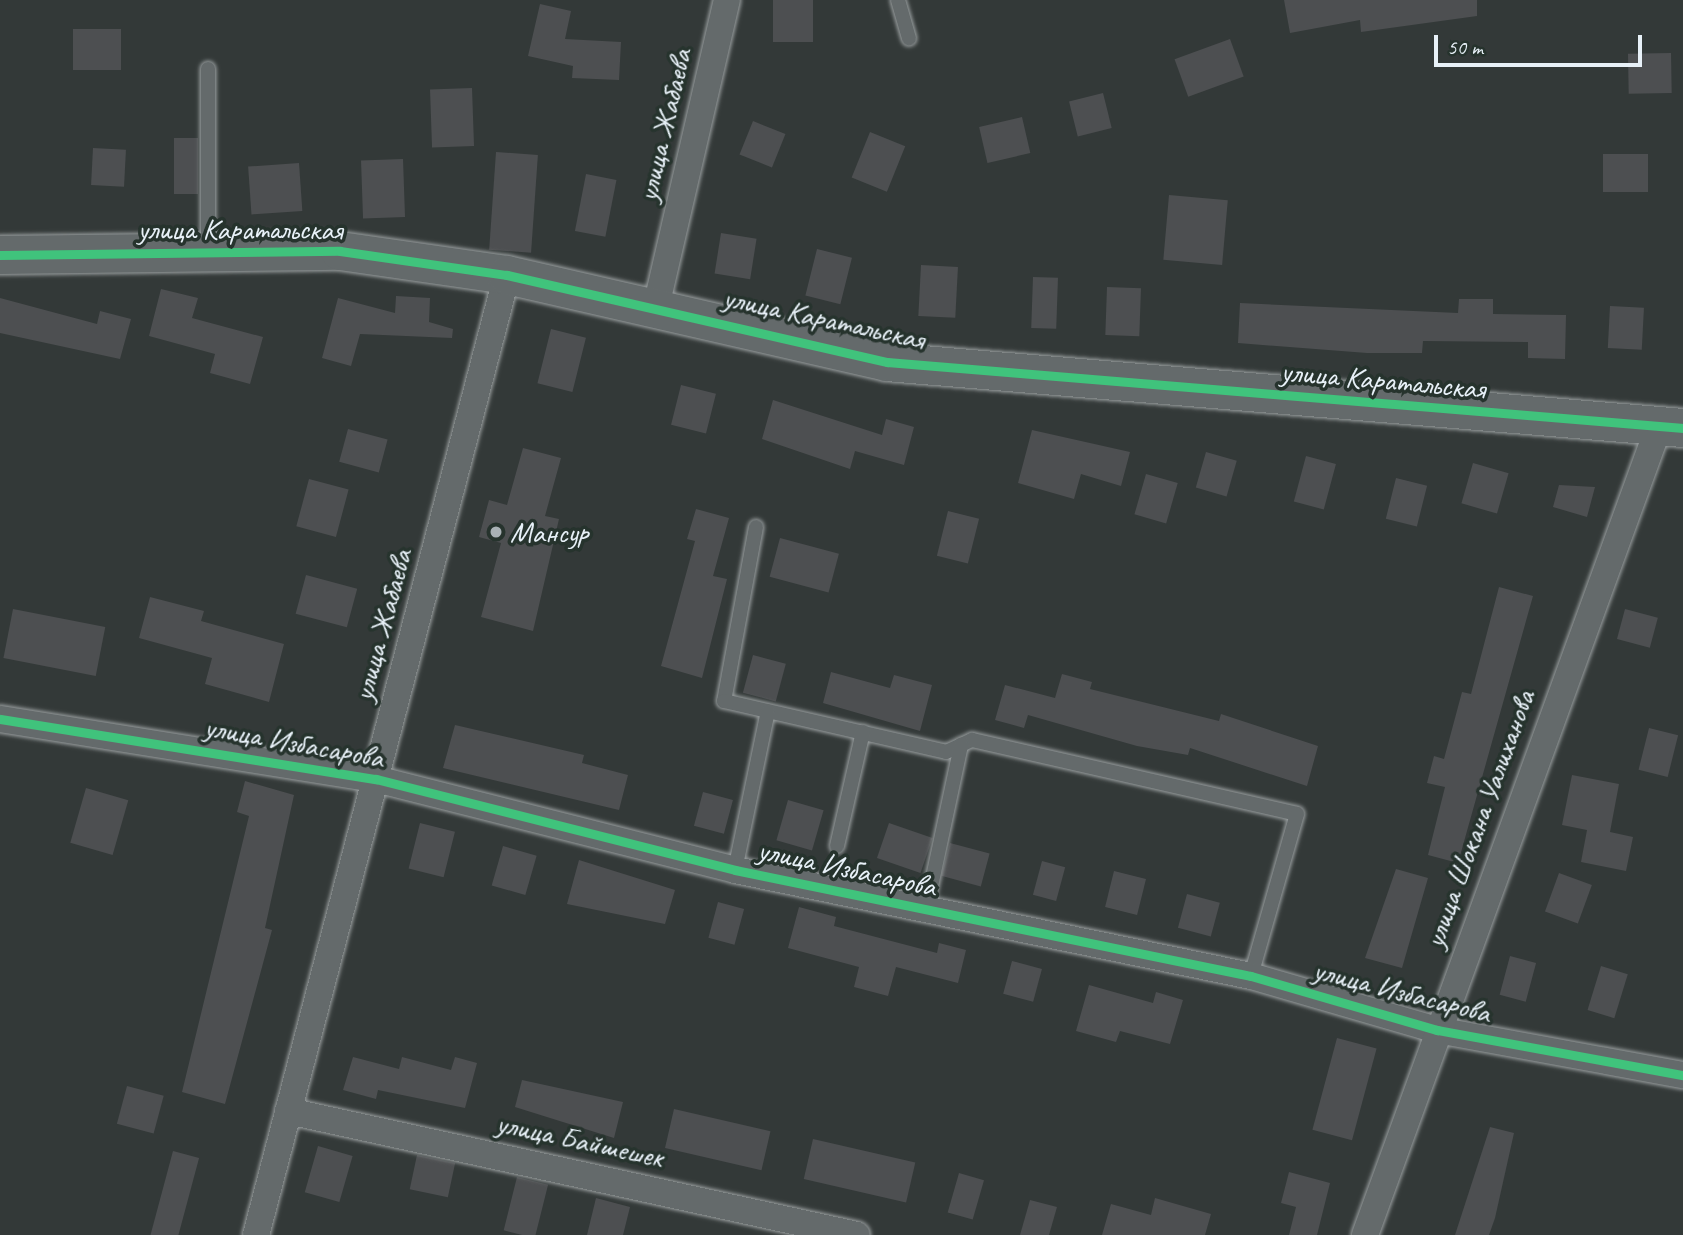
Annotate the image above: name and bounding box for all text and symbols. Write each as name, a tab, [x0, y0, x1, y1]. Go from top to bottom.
scale bar	[1438, 21, 1646, 65]
text: 50 m	[1447, 34, 1483, 60]
street label: улица Жабаева	[629, 45, 699, 205]
street label: улица Каратальская	[135, 211, 345, 247]
street label: улица Каратальская	[718, 279, 930, 357]
street label: улица Каратальская	[1277, 353, 1489, 407]
place label: Мансур	[510, 514, 588, 550]
marker: Мансур	[488, 524, 504, 540]
street label: улица Жабаева	[344, 545, 420, 705]
street label: улица Шокана Уалиханова	[1416, 685, 1542, 953]
street label: улица Избасарова	[202, 709, 386, 775]
street label: улица Избасарова	[755, 832, 939, 904]
street label: улица Избасарова	[1310, 952, 1494, 1030]
street label: улица Байшешек	[493, 1105, 667, 1175]

